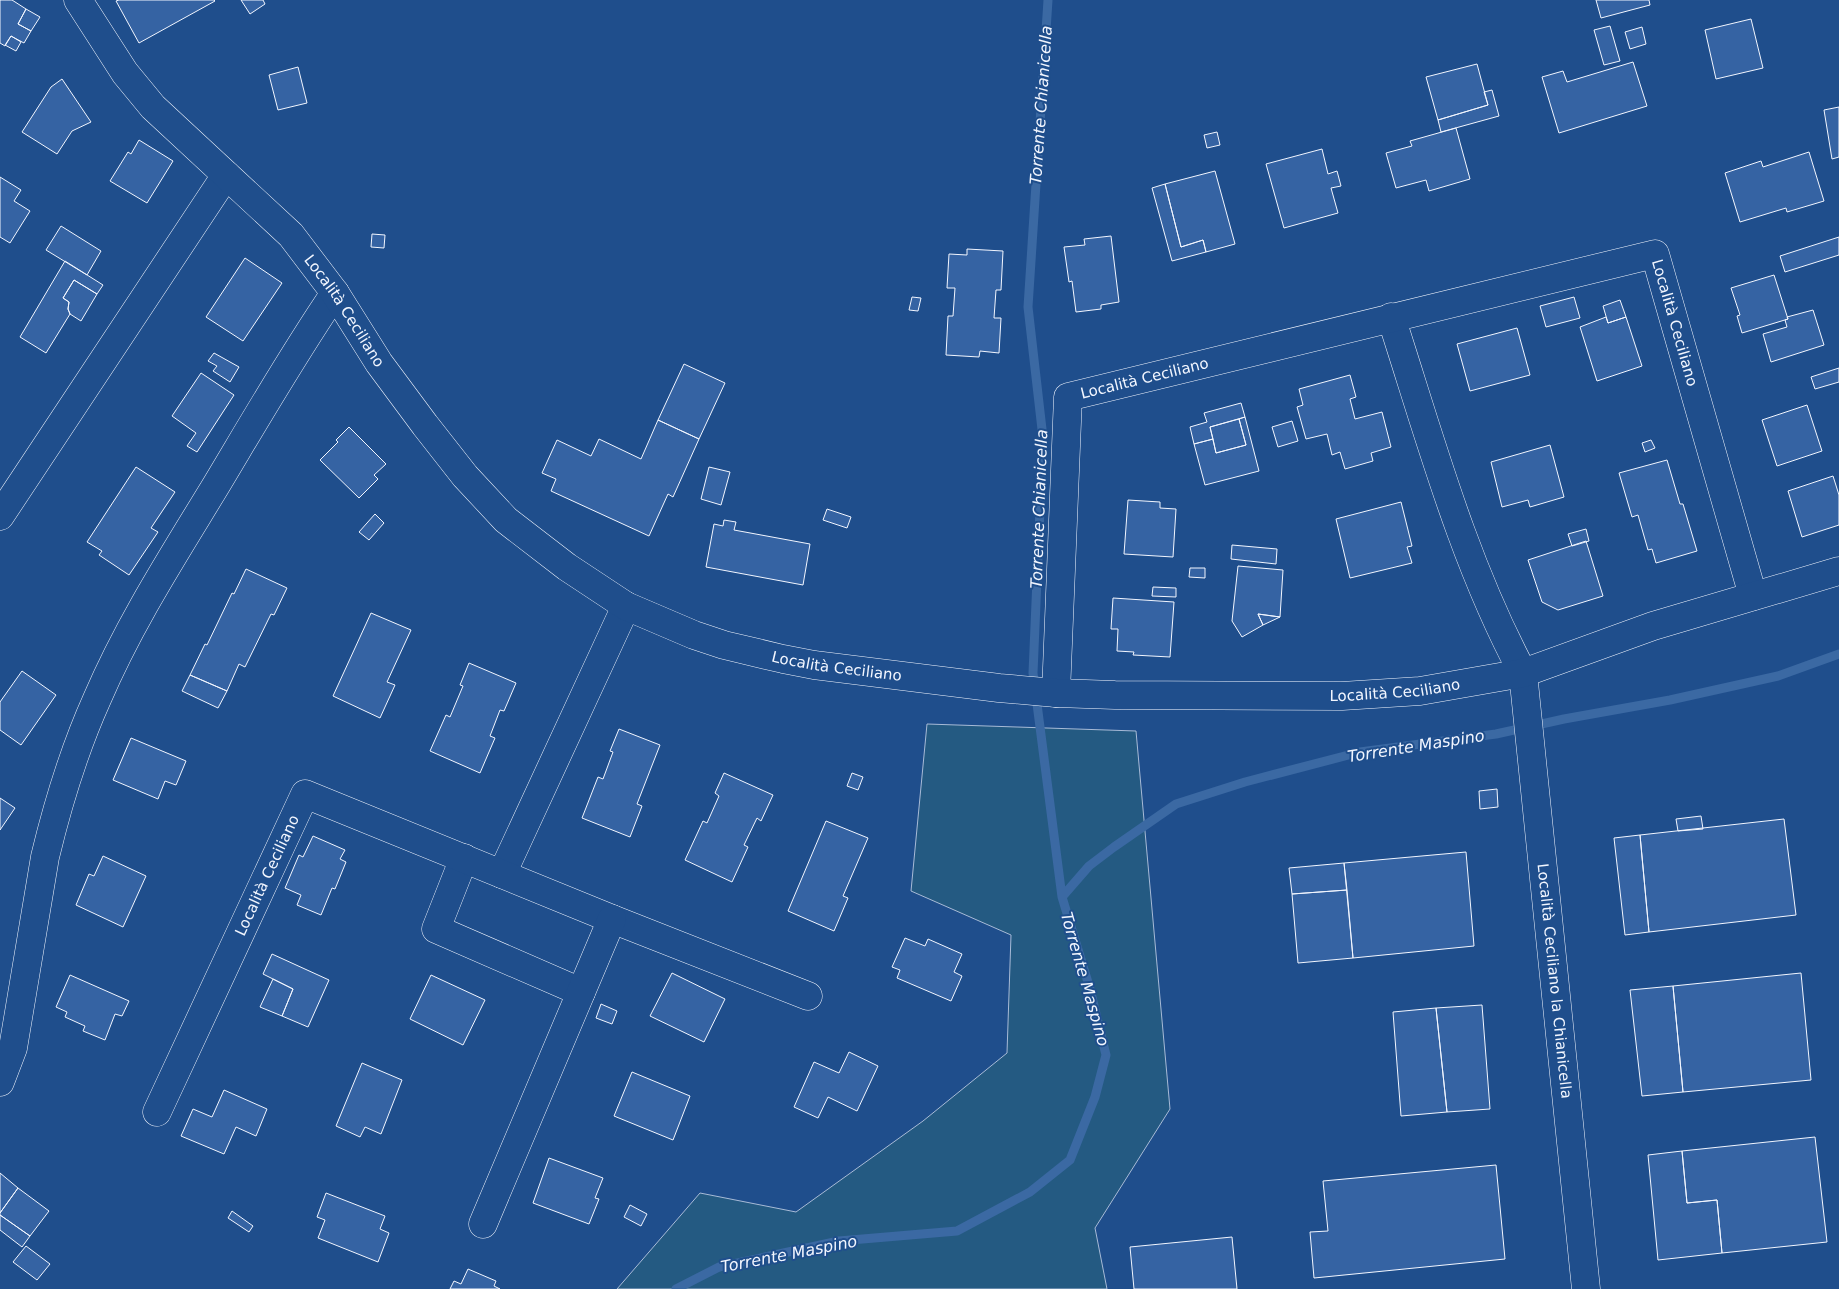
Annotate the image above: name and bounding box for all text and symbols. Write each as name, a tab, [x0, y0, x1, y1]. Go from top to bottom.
water label: Torrente Chianicella	[1026, 25, 1056, 185]
street label: Località Ceciliano	[300, 251, 388, 370]
street label: Località Ceciliano	[1648, 257, 1701, 388]
street label: Località Ceciliano	[1079, 354, 1210, 403]
water label: Torrente Chianicella	[1027, 429, 1051, 589]
street label: Località Ceciliano	[770, 648, 903, 685]
street label: Località Ceciliano	[1329, 675, 1462, 705]
water label: Torrente Maspino	[1346, 726, 1486, 766]
street label: Località Ceciliano	[231, 812, 303, 939]
street label: Località Ceciliano la Chianicella	[1534, 863, 1575, 1100]
water label: Torrente Maspino	[1057, 910, 1113, 1048]
water label: Torrente Maspino	[719, 1231, 859, 1277]

